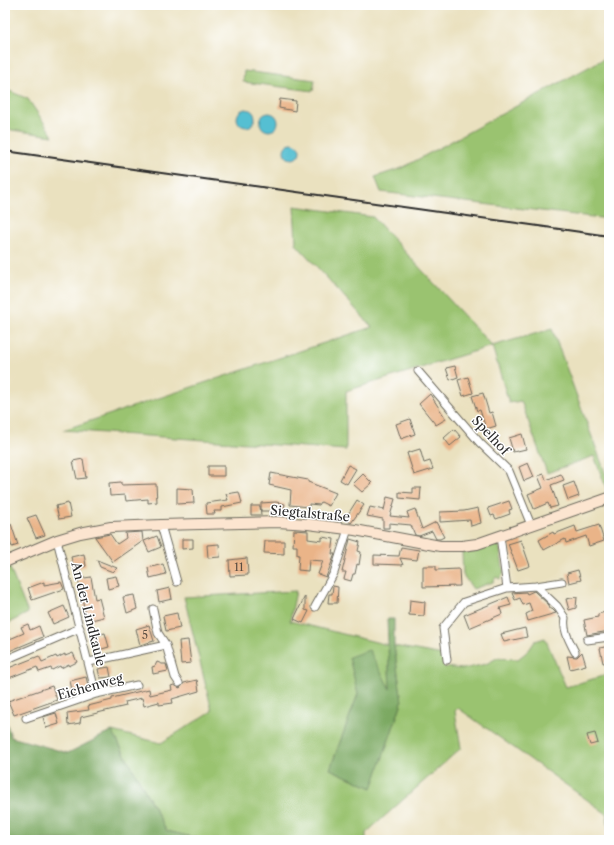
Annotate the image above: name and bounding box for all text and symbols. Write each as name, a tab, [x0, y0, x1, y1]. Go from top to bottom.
street label: Spelhof	[469, 412, 514, 459]
street label: Siegtalstraße	[269, 502, 351, 524]
street label: An der Lindkaule	[68, 559, 110, 668]
house number: 11	[234, 560, 244, 574]
house number: 5	[142, 628, 148, 642]
street label: Eichenweg	[55, 669, 125, 703]

